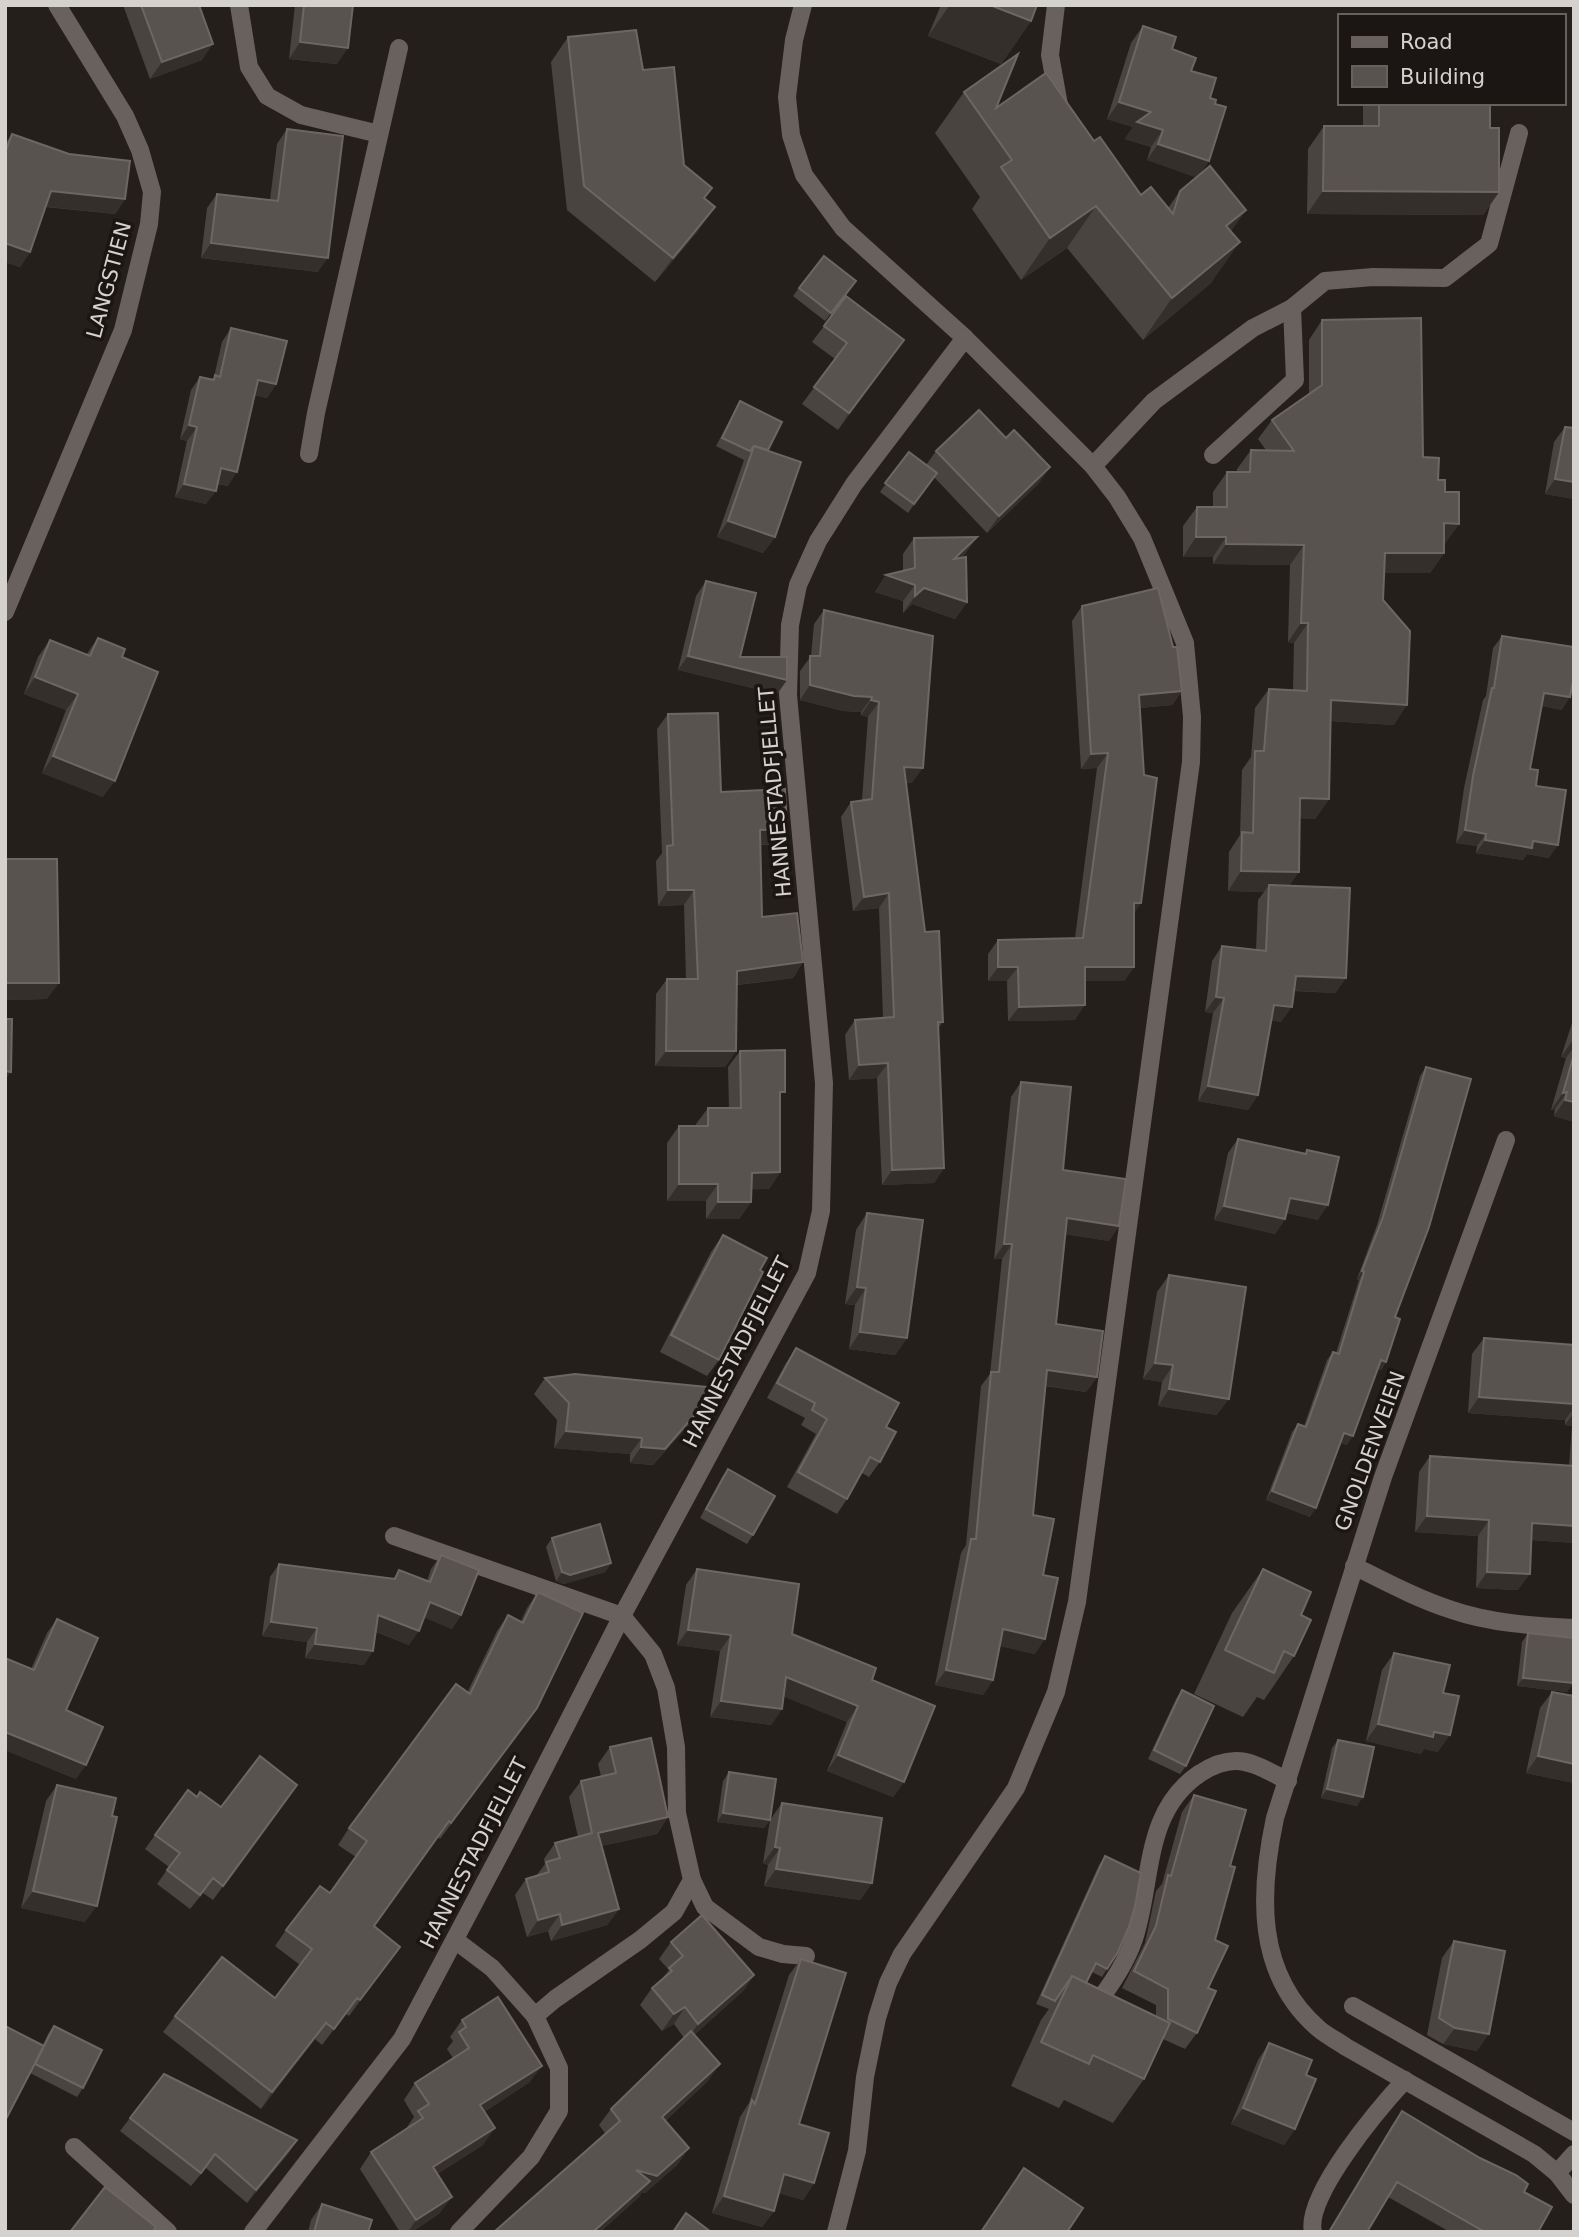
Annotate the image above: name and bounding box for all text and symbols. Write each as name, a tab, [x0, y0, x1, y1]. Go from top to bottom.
legend	[1338, 14, 1565, 105]
text: Road	[1400, 30, 1453, 54]
text: Building	[1400, 65, 1485, 89]
street label: LANGSTIEN	[82, 219, 136, 341]
street label: HANNESTADFJELLET	[754, 686, 796, 898]
street label: HANNESTADFJELLET	[678, 1252, 796, 1451]
street label: GNOLDENVEIEN	[1330, 1368, 1410, 1534]
street label: HANNESTADFJELLET	[415, 1753, 533, 1952]

